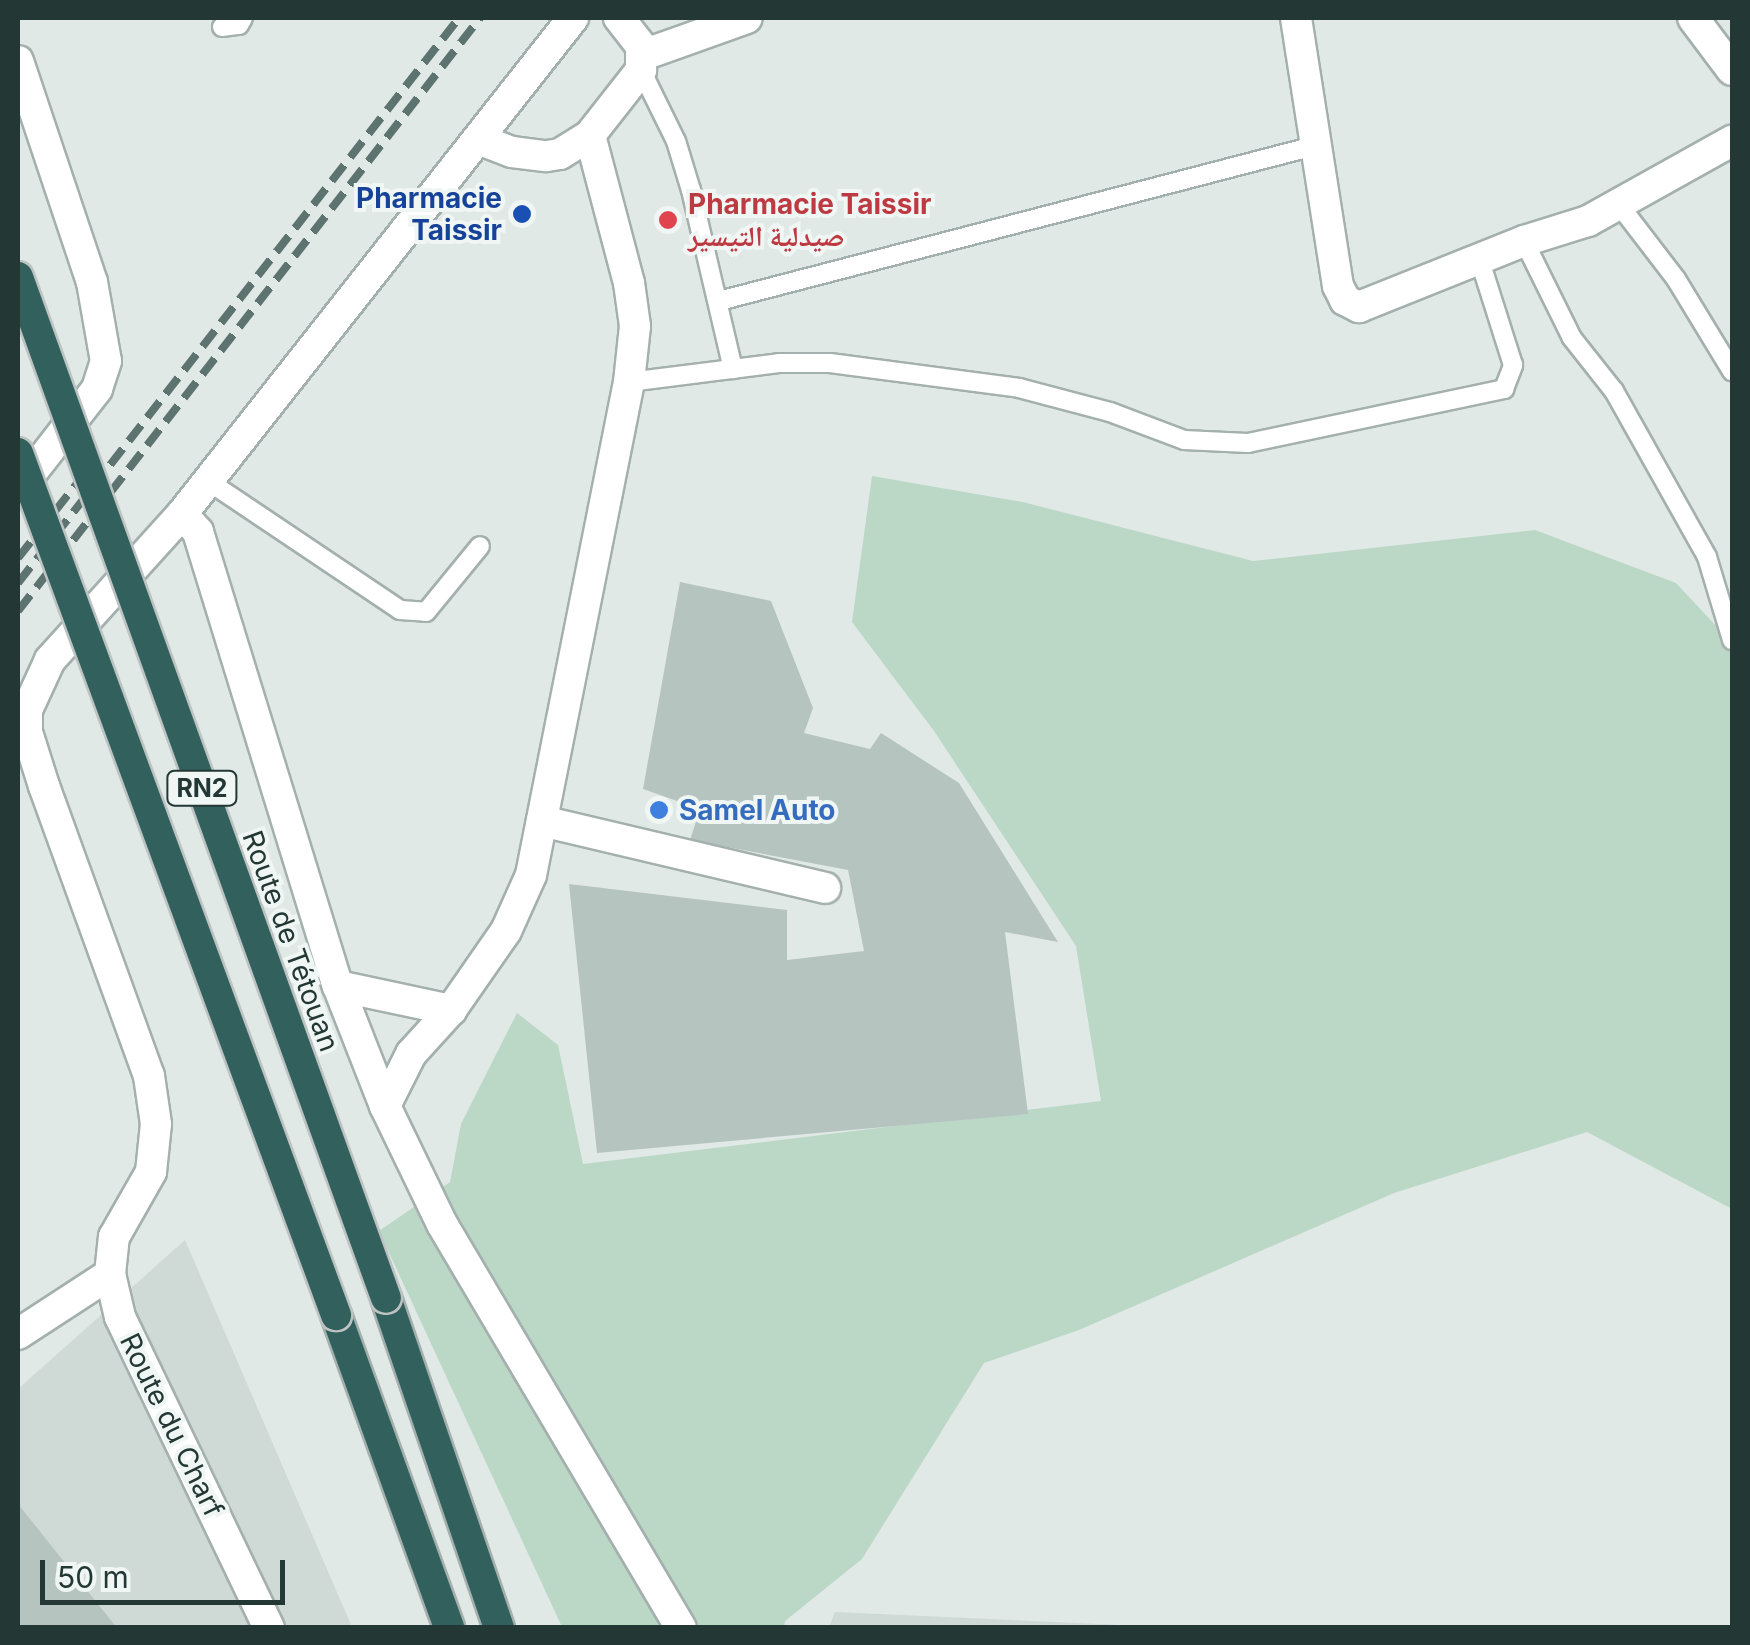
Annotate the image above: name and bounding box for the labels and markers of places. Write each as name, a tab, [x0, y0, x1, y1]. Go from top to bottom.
place label: Pharmacie Taissir	[356, 181, 502, 247]
place label: Pharmacie Taissir صيدلية التيسير	[688, 187, 931, 253]
marker: Pharmacie Taissir	[511, 203, 533, 225]
marker: Pharmacie Taissir صيدلية التيسير	[657, 209, 679, 231]
place label: Samel Auto	[679, 793, 836, 827]
marker: Samel Auto	[648, 799, 670, 821]

